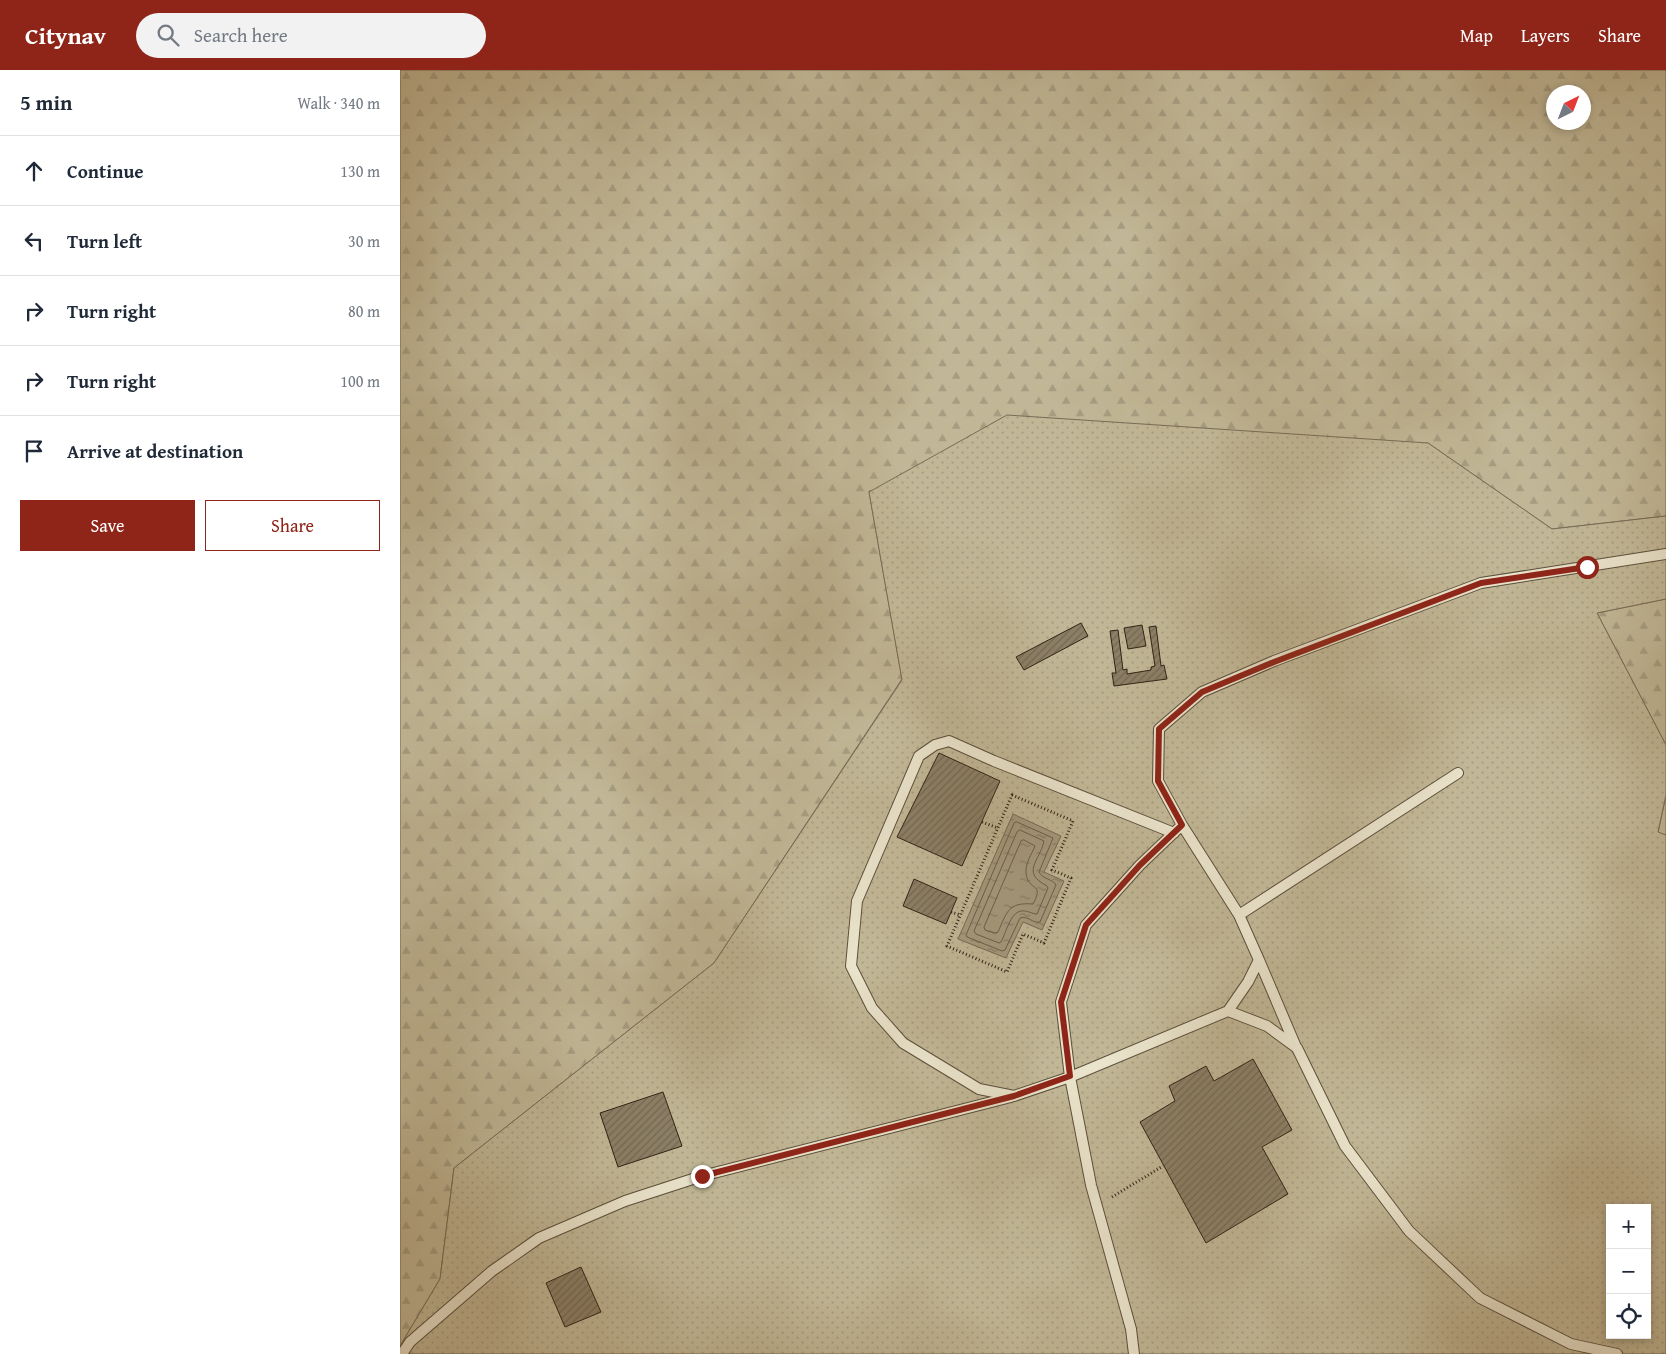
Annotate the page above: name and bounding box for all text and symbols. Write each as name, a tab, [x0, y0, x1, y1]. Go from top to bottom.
search box	[136, 13, 486, 58]
text: Citynav	[25, 18, 106, 53]
icon: search	[154, 21, 182, 49]
text: Search here	[194, 21, 288, 49]
text: Map	[1460, 22, 1493, 49]
text: Layers	[1521, 22, 1570, 49]
text: Share	[1598, 22, 1641, 49]
north arrow	[1546, 85, 1591, 130]
text: 5 min	[20, 87, 72, 118]
text: Walk · 340 m	[297, 91, 380, 115]
icon: ahead	[20, 157, 48, 185]
text: Continue	[67, 157, 144, 185]
text: 130 m	[340, 159, 380, 183]
icon: left	[20, 227, 48, 255]
text: Turn left	[67, 227, 142, 255]
text: 30 m	[348, 229, 380, 253]
icon: right	[20, 297, 48, 325]
text: Turn right	[67, 297, 156, 325]
text: 80 m	[348, 299, 380, 323]
icon: right	[20, 367, 48, 395]
text: Turn right	[67, 367, 156, 395]
text: 100 m	[340, 369, 380, 393]
icon: arrive	[20, 437, 48, 465]
text: Arrive at destination	[67, 437, 243, 465]
button: Save	[20, 500, 195, 551]
button: Share	[205, 500, 380, 551]
route start	[1576, 556, 1599, 579]
route end	[691, 1165, 714, 1188]
map controls	[1606, 1204, 1651, 1339]
button: +	[1606, 1204, 1651, 1249]
button: −	[1606, 1249, 1651, 1294]
button: locate	[1606, 1294, 1651, 1339]

